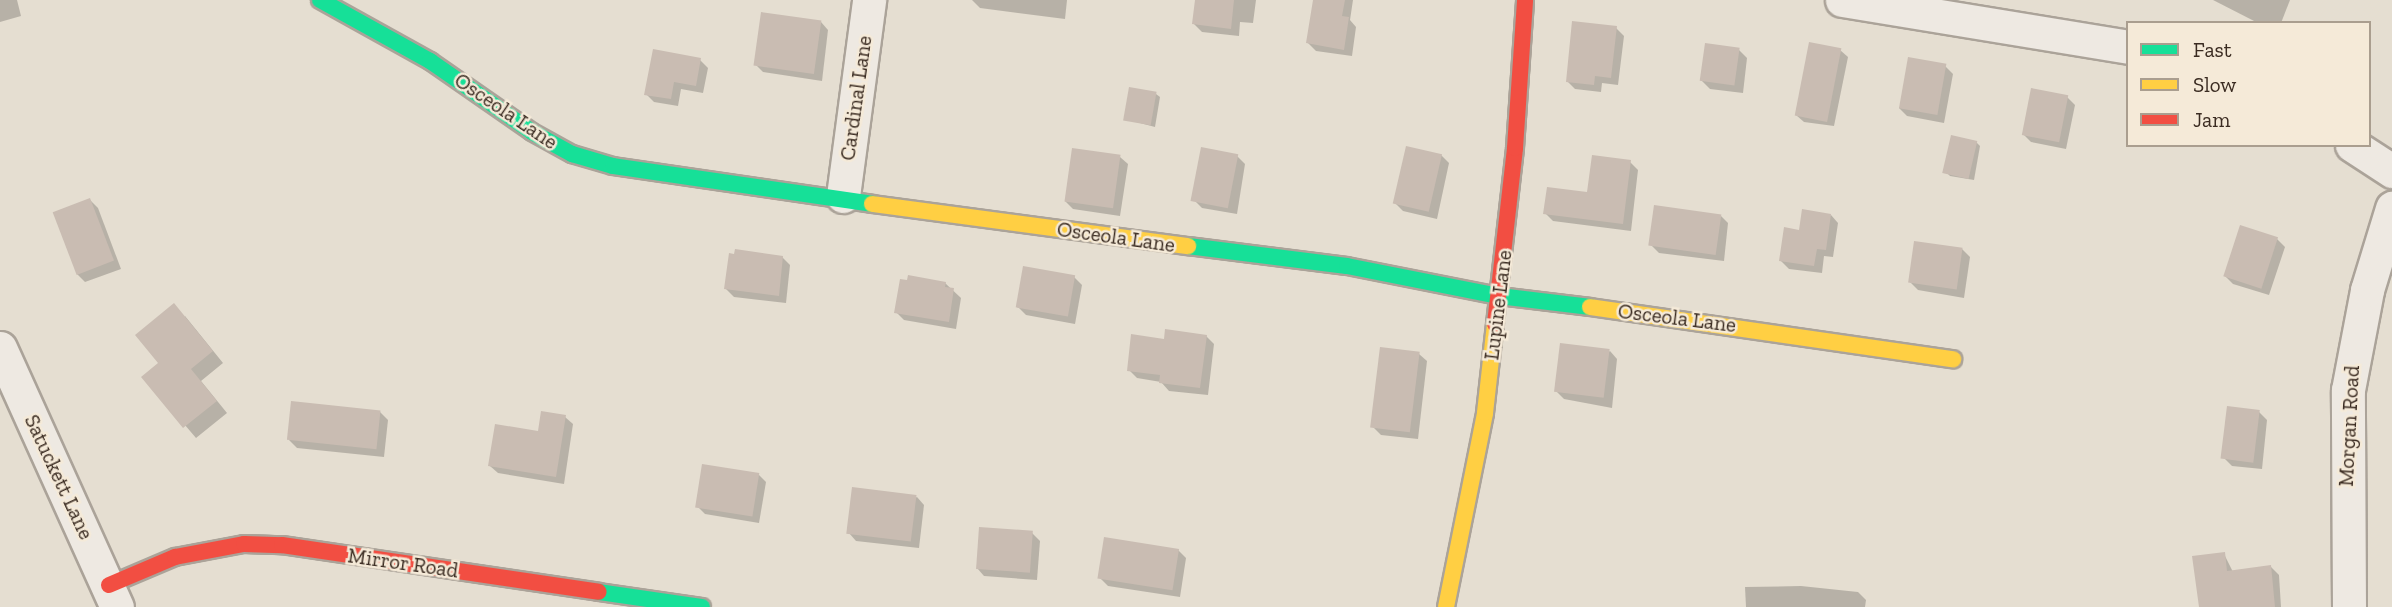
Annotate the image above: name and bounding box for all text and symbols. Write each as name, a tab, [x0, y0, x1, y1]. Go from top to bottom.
legend	[2126, 21, 2371, 147]
street label: Cardinal Lane	[835, 34, 877, 162]
text: Fast	[2193, 37, 2232, 62]
street label: Osceola Lane	[450, 67, 562, 155]
text: Slow	[2193, 72, 2236, 97]
text: Jam	[2193, 107, 2230, 132]
street label: Osceola Lane	[1055, 216, 1177, 258]
street label: Lupine Lane	[1479, 249, 1517, 361]
street label: Osceola Lane	[1616, 298, 1738, 338]
street label: Morgan Road	[2333, 365, 2365, 487]
street label: Satuckett Lane	[19, 411, 99, 543]
street label: Mirror Road	[346, 543, 460, 583]

